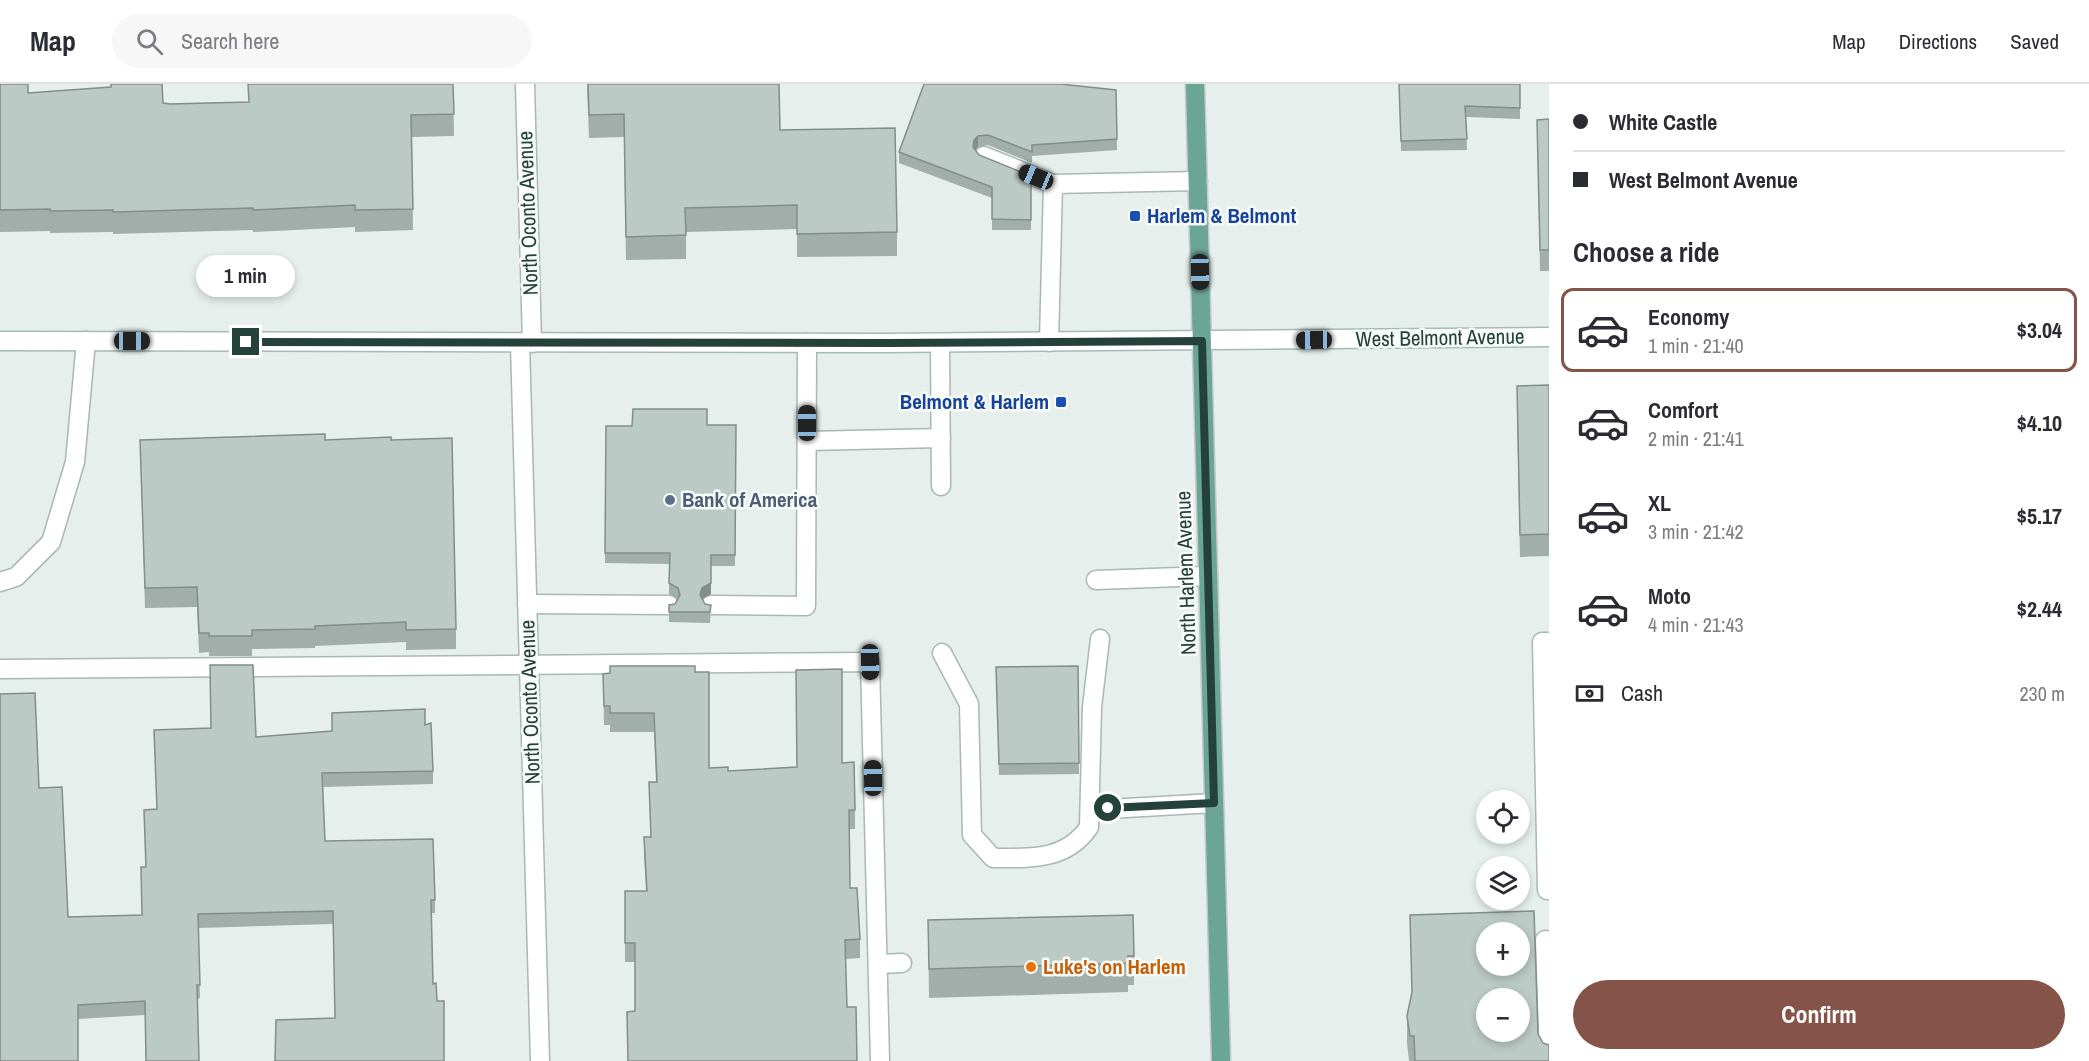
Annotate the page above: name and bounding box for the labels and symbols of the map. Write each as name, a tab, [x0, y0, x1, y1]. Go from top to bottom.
street label: North Oconto Avenue	[510, 130, 545, 296]
car	[1016, 162, 1056, 192]
place label: Harlem & Belmont	[1147, 201, 1297, 230]
marker: Harlem & Belmont	[1128, 209, 1142, 223]
car	[1191, 254, 1209, 290]
callout: 1 min	[196, 255, 296, 297]
street label: West Belmont Avenue	[1355, 322, 1525, 353]
route end	[232, 328, 259, 355]
car	[1296, 331, 1332, 349]
car	[114, 332, 150, 350]
place label: Belmont & Harlem	[900, 387, 1049, 416]
marker: Belmont & Harlem	[1054, 395, 1068, 409]
car	[798, 405, 816, 441]
place label: Bank of America	[682, 485, 818, 514]
street label: North Harlem Avenue	[1168, 490, 1203, 656]
marker: Bank of America	[663, 493, 677, 507]
street label: North Oconto Avenue	[512, 619, 547, 785]
car	[861, 644, 879, 680]
car	[864, 760, 882, 796]
route start	[1094, 794, 1121, 821]
place label: Luke's on Harlem	[1043, 952, 1186, 981]
marker: Luke's on Harlem	[1024, 960, 1038, 974]

